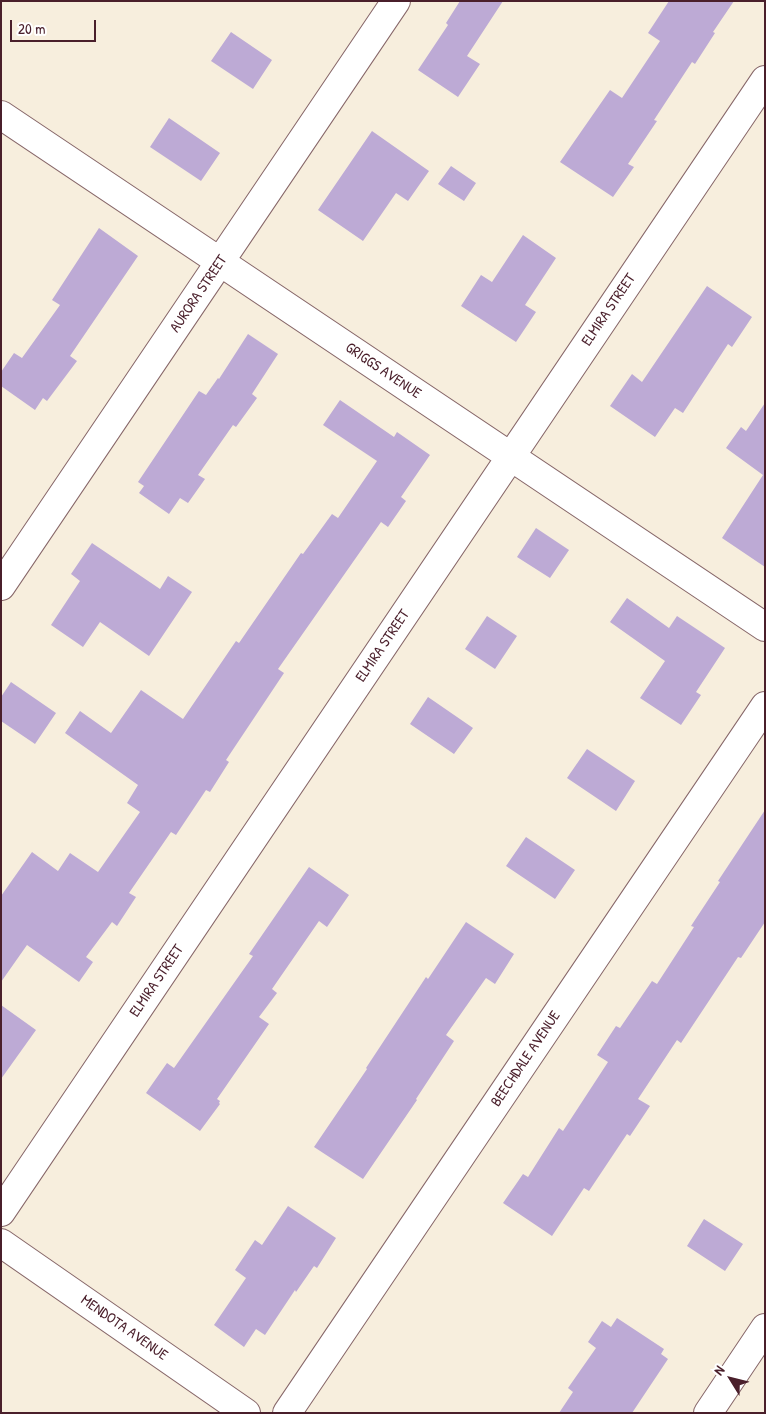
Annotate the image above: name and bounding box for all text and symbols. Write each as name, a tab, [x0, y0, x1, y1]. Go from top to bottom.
scale bar	[12, 10, 99, 42]
text: 20 m	[18, 18, 45, 39]
street label: AURORA STREET	[167, 252, 231, 336]
street label: ELMIRA STREET	[578, 270, 640, 350]
street label: GRIGGS AVENUE	[342, 339, 424, 403]
street label: ELMIRA STREET	[352, 606, 414, 686]
street label: ELMIRA STREET	[126, 941, 188, 1021]
street label: BEECHDALE AVENUE	[487, 1008, 565, 1110]
street label: MENDOTA AVENUE	[77, 1291, 171, 1365]
north arrow	[706, 1354, 756, 1404]
text: N	[709, 1361, 728, 1378]

